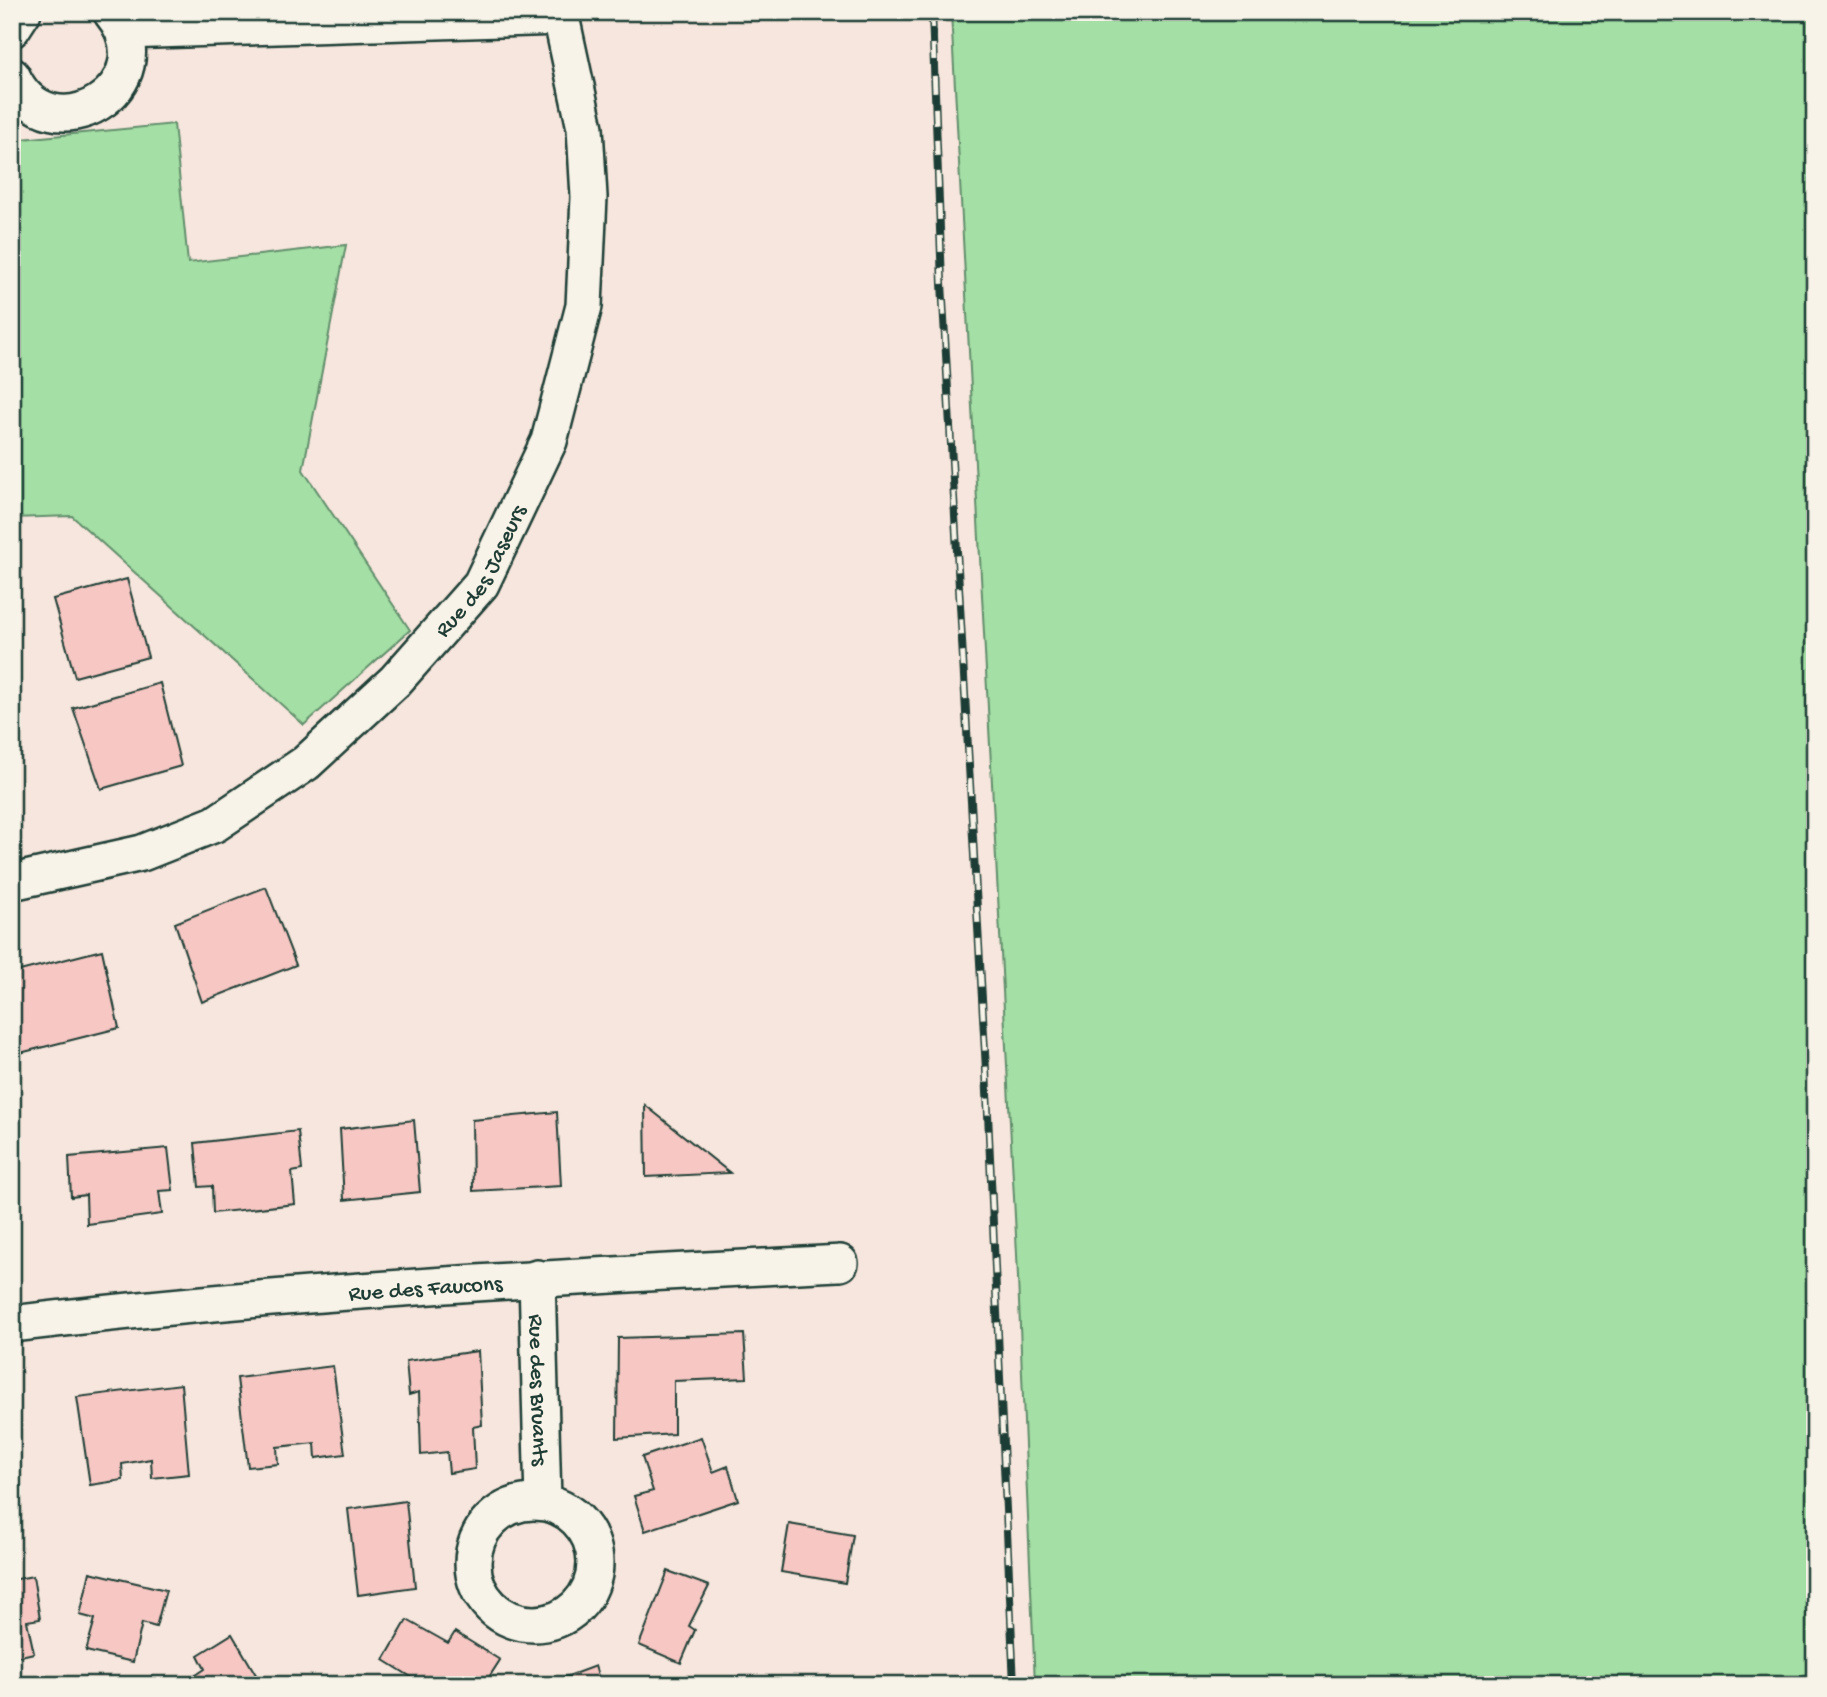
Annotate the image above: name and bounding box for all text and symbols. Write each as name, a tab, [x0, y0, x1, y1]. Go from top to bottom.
street label: Rue des Jaseurs	[430, 501, 534, 644]
street label: Rue des Faucons	[348, 1271, 504, 1309]
street label: Rue des Bruants	[521, 1314, 552, 1467]

